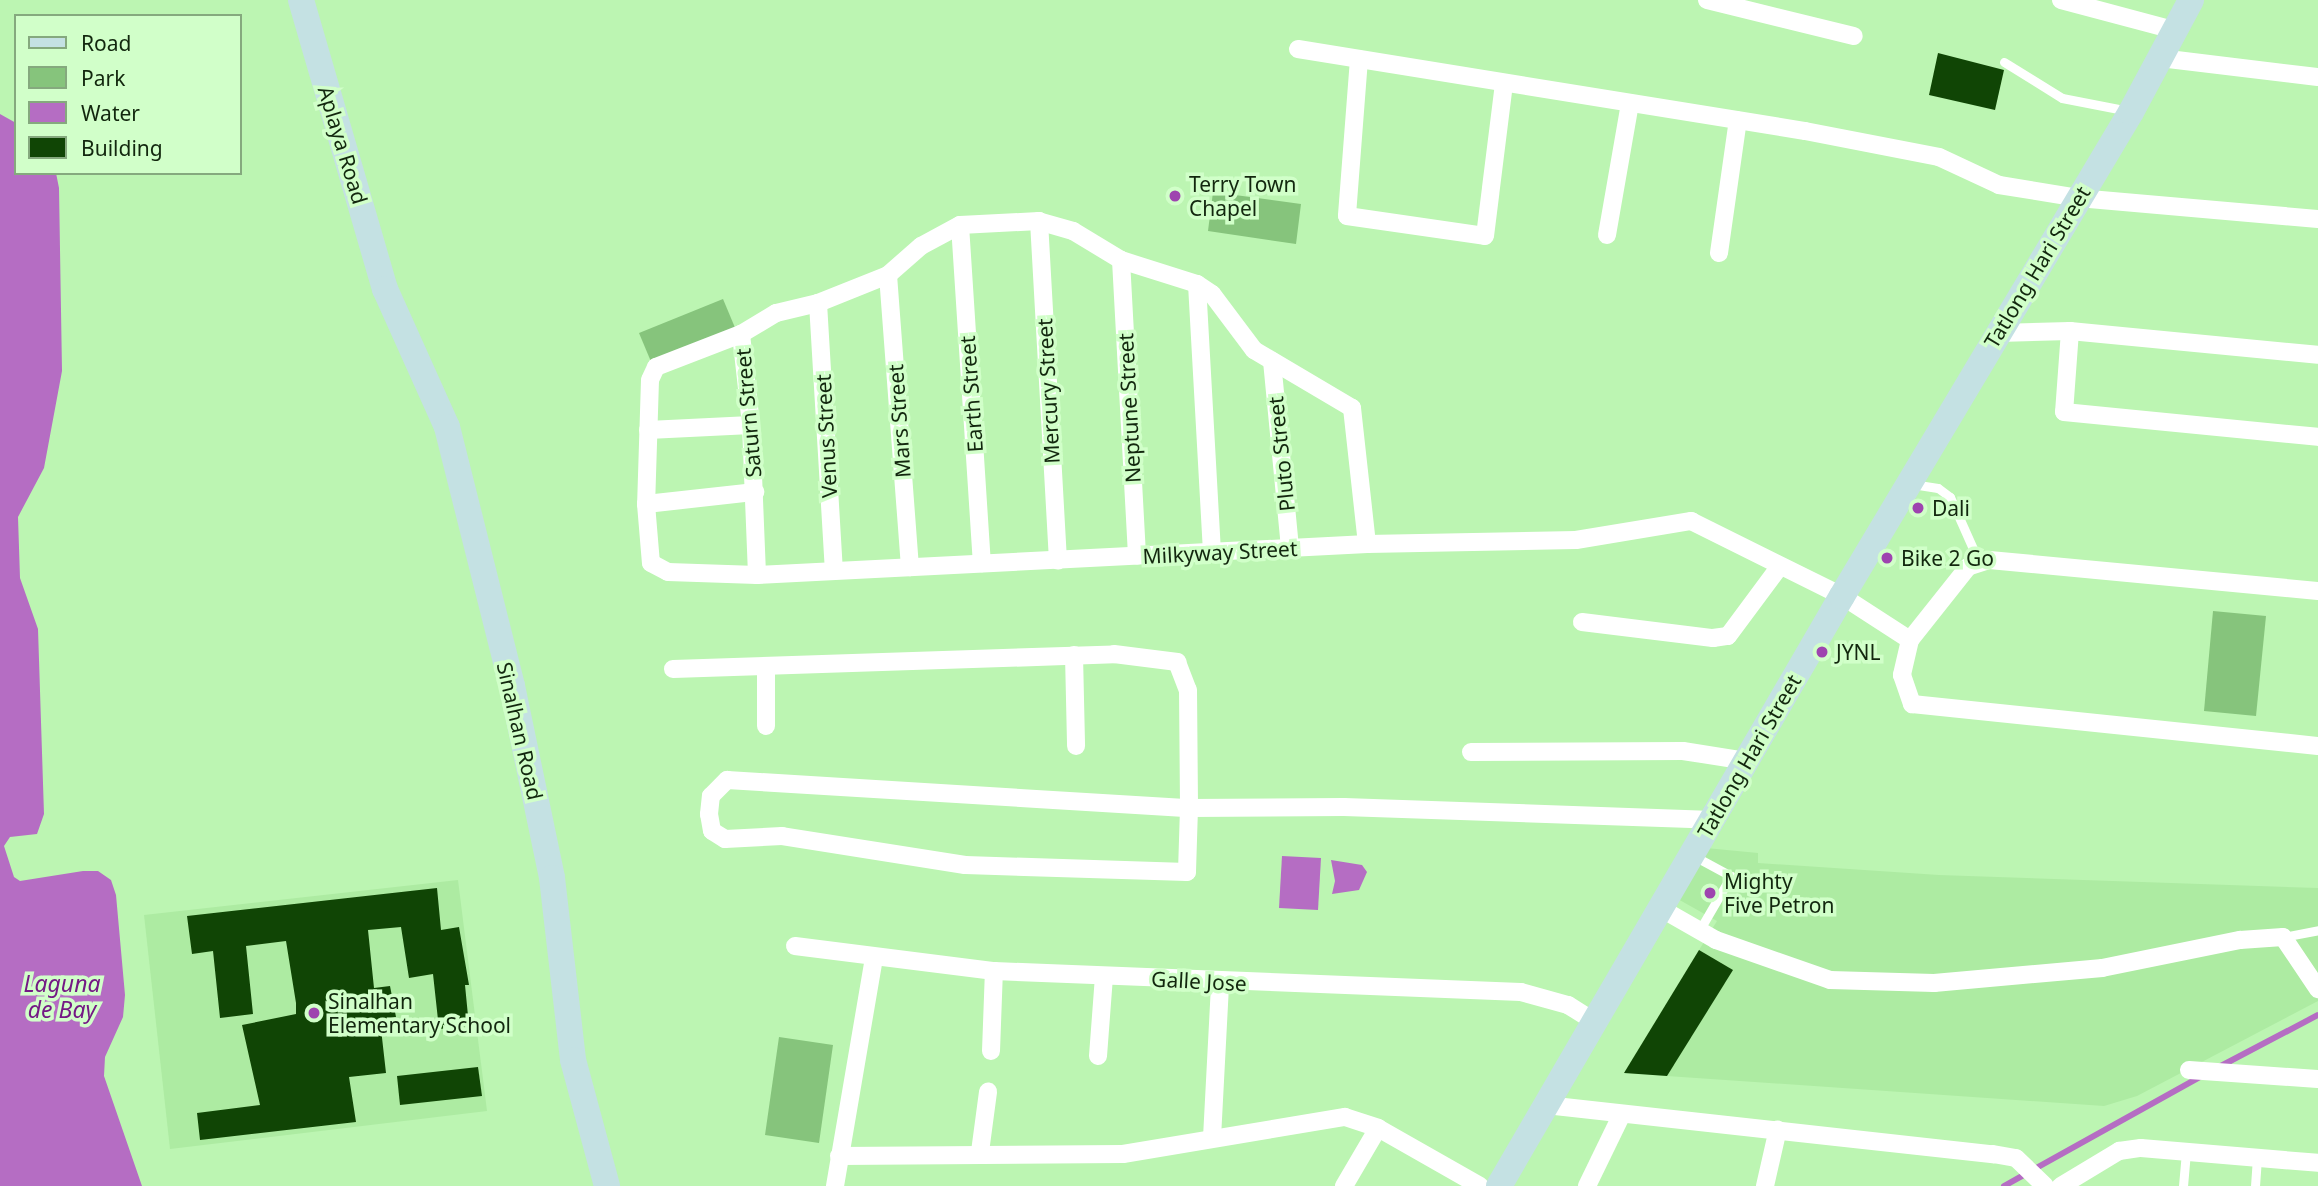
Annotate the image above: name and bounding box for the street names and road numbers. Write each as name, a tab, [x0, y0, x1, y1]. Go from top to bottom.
street label: Aplaya Road	[313, 83, 373, 207]
street label: Tatlong Hari Street	[1979, 181, 2095, 353]
street label: Mercury Street	[1032, 318, 1064, 464]
street label: Neptune Street	[1112, 332, 1146, 484]
street label: Earth Street	[954, 335, 988, 453]
street label: Saturn Street	[730, 347, 766, 479]
street label: Mars Street	[882, 363, 916, 479]
street label: Venus Street	[810, 373, 842, 499]
street label: Pluto Street	[1262, 395, 1300, 513]
street label: Milkyway Street	[1142, 535, 1298, 569]
street label: Sinalhan Road	[492, 660, 548, 802]
street label: Tatlong Hari Street	[1692, 670, 1806, 842]
street label: Galle Jose	[1151, 966, 1247, 996]

